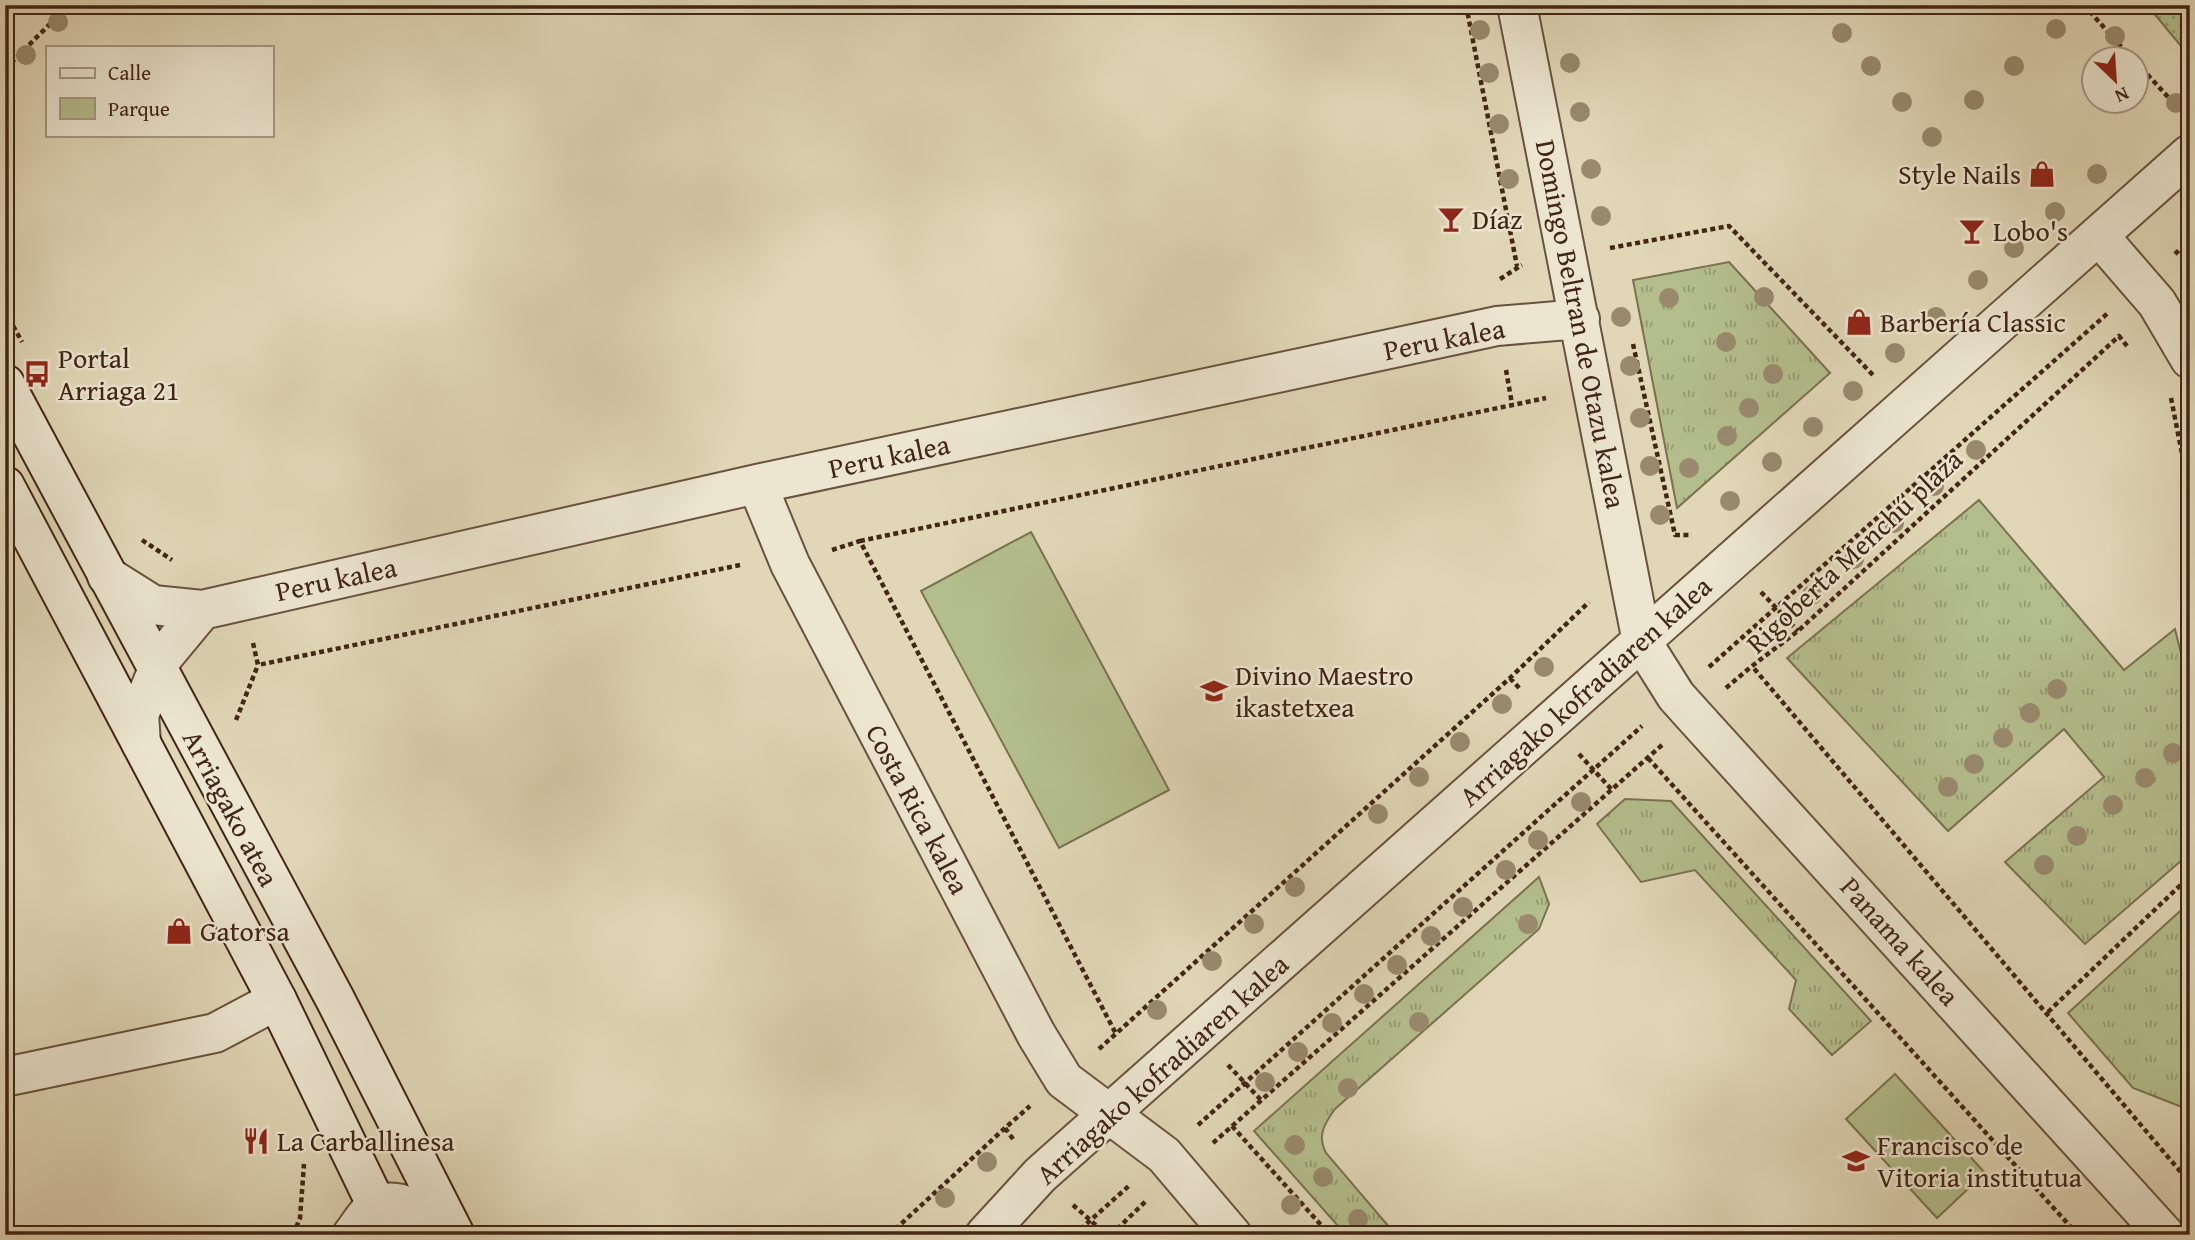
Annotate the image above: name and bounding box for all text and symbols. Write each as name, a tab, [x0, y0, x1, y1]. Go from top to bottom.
legend	[46, 46, 273, 136]
north arrow	[2080, 46, 2150, 116]
text: Calle	[108, 57, 151, 88]
text: N	[2110, 80, 2134, 111]
text: Parque	[108, 93, 170, 124]
street label: Domingo Beltran de Otazu kalea	[1526, 136, 1638, 513]
place label: Style Nails	[1898, 153, 2021, 194]
shop icon: Style Nails	[2027, 159, 2057, 189]
place label: Díaz	[1472, 198, 1522, 239]
bar icon: Díaz	[1436, 204, 1466, 234]
place label: Lobo's	[1993, 210, 2068, 251]
bar icon: Lobo's	[1957, 216, 1987, 246]
place label: Barbería Classic	[1880, 301, 2066, 342]
street label: Peru kalea	[1380, 307, 1509, 370]
shop icon: Barbería Classic	[1844, 307, 1874, 337]
place label: Portal Arriaga 21	[58, 337, 179, 410]
bus stop icon: Portal Arriaga 21	[22, 359, 52, 389]
street label: Peru kalea	[825, 423, 954, 488]
street label: Rigoberta Menchú plaza	[1736, 439, 1972, 662]
street label: Peru kalea	[272, 546, 401, 611]
street label: Arriagako kofradiaren kalea	[1449, 565, 1721, 816]
place label: Divino Maestro ikastetxea	[1235, 654, 1414, 727]
school or university icon: Divino Maestro ikastetxea	[1199, 676, 1229, 706]
street label: Costa Rica kalea	[856, 716, 981, 902]
street label: Arriagako atea	[173, 722, 290, 894]
street label: Panama kalea	[1831, 867, 1970, 1015]
place label: Gatorsa	[200, 910, 291, 951]
shop icon: Gatorsa	[164, 916, 194, 946]
street label: Arriagako kofradiaren kalea	[1026, 943, 1298, 1194]
place label: La Carballinesa	[277, 1120, 455, 1161]
place label: Francisco de Vitoria institutua	[1877, 1124, 2083, 1197]
restaurant icon: La Carballinesa	[241, 1126, 271, 1156]
school or university icon: Francisco de Vitoria institutua	[1841, 1146, 1871, 1176]

